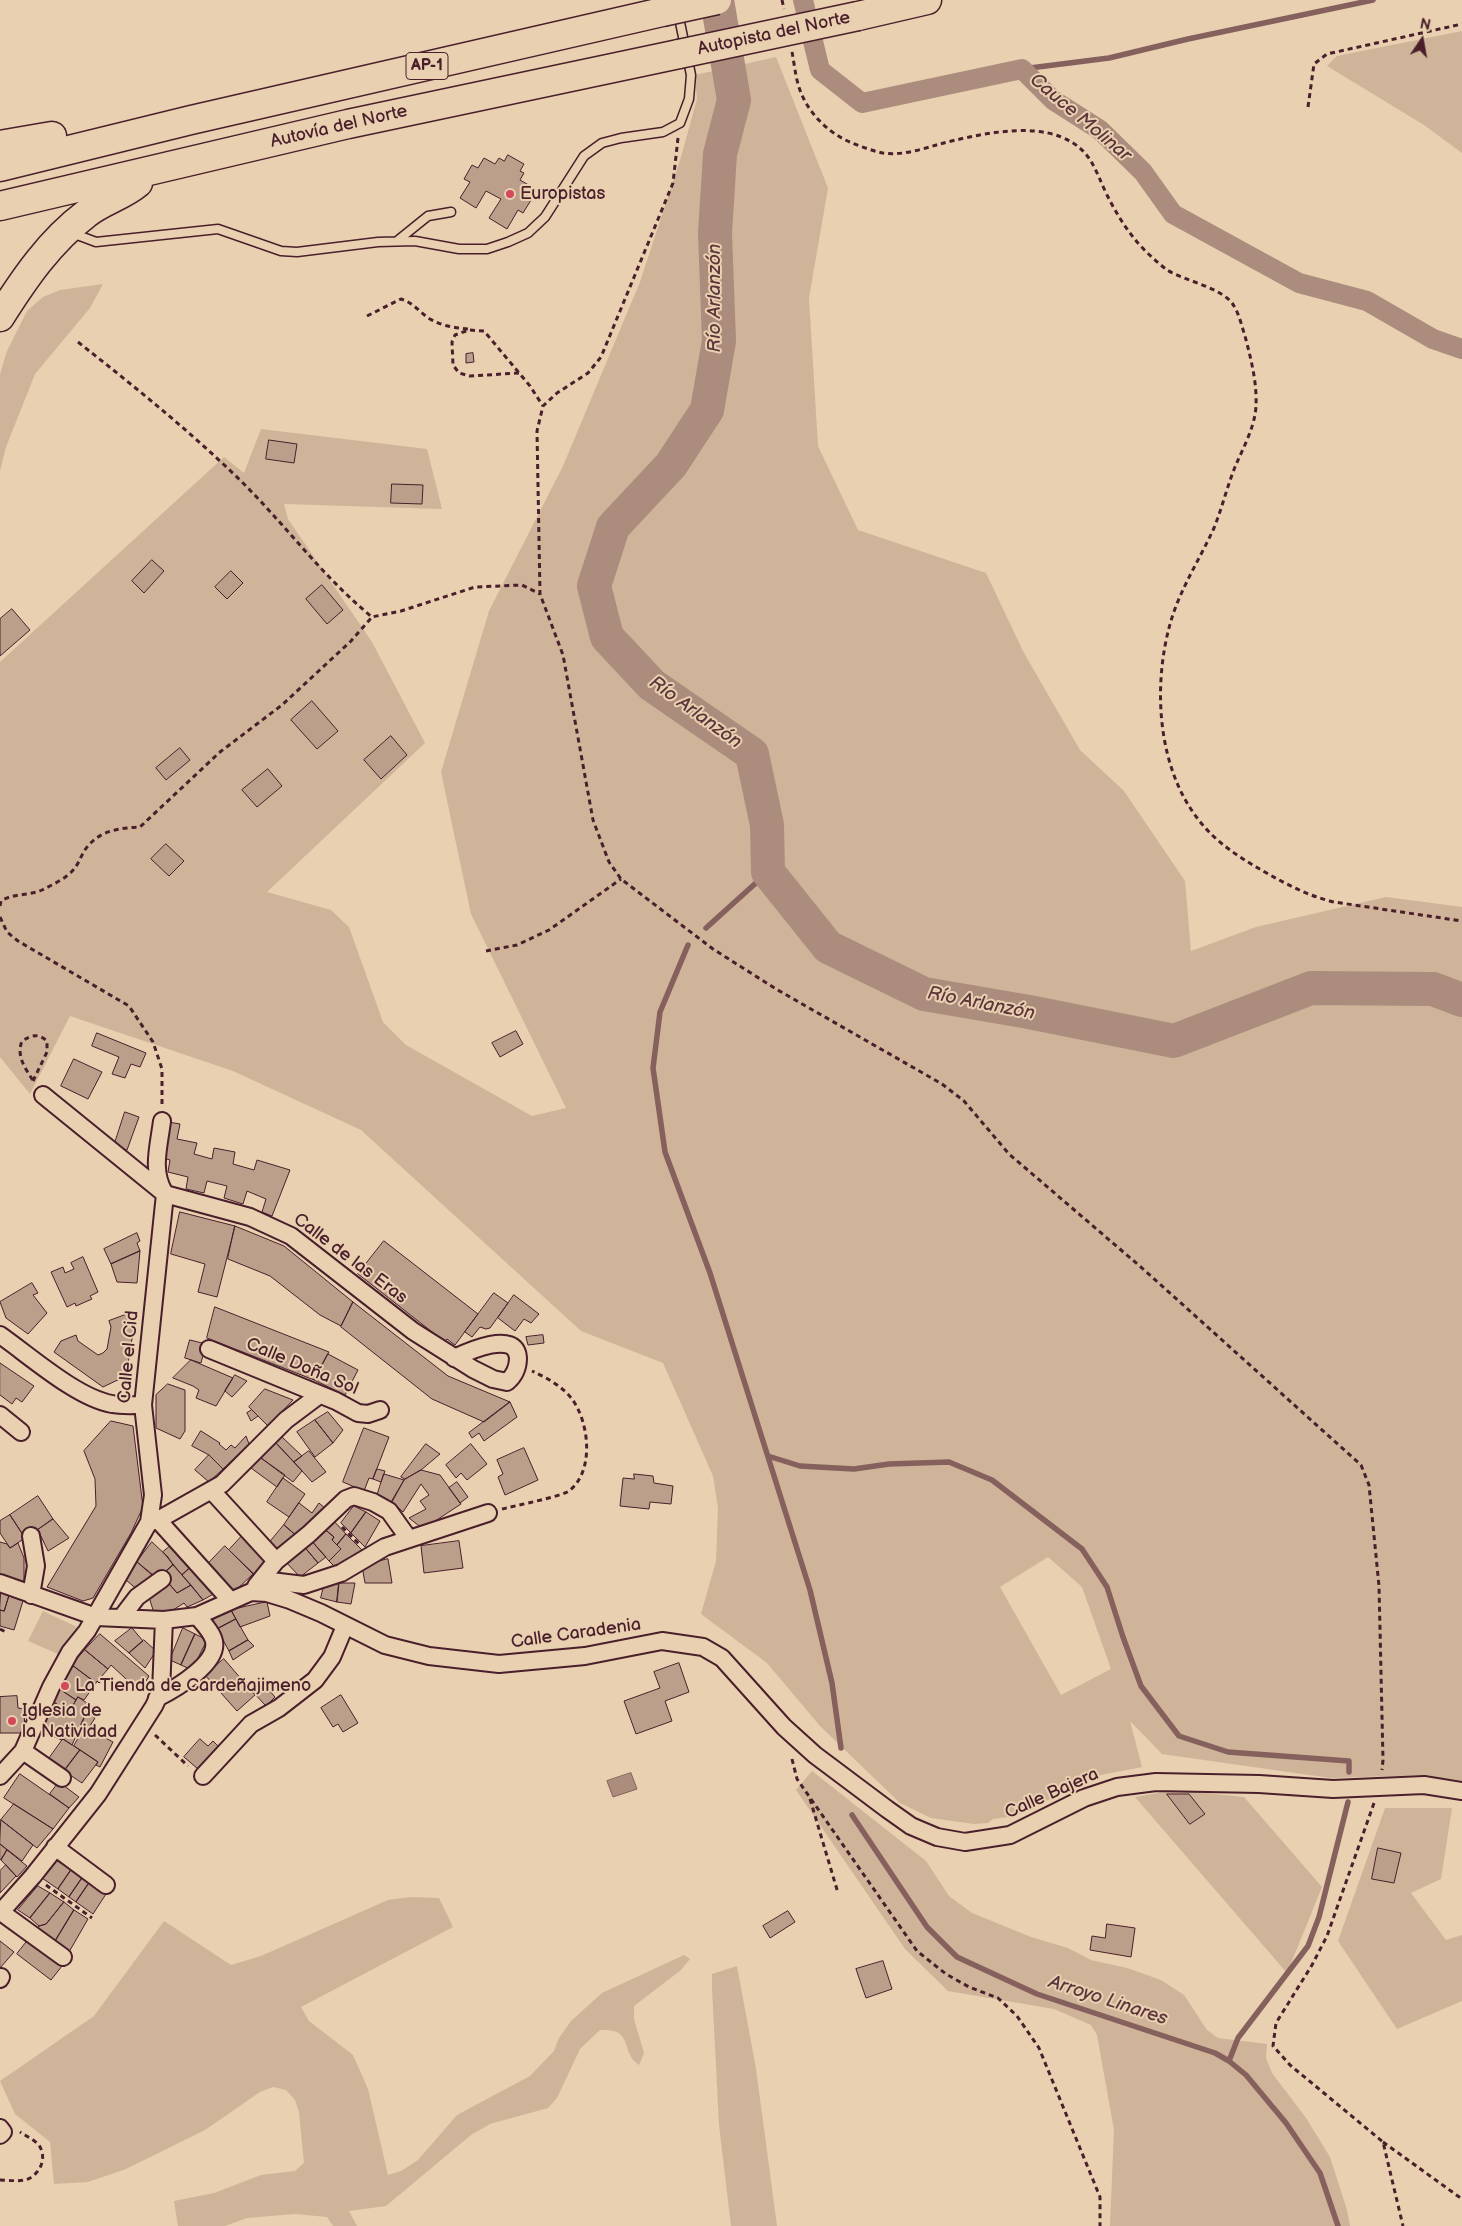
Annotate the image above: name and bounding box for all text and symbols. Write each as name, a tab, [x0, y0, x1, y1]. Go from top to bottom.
street label: Autopista del Norte	[696, 7, 852, 61]
north arrow	[1397, 15, 1447, 65]
text: N	[1418, 15, 1432, 34]
road number: AP-1	[406, 52, 448, 80]
water label: Cauce Molinar	[1025, 69, 1135, 167]
street label: Autovía del Norte	[268, 101, 410, 153]
place label: Europistas	[520, 183, 605, 205]
marker: Europistas	[504, 188, 516, 200]
water label: Río Arlanzón	[704, 244, 726, 352]
water label: Río Arlanzón	[644, 672, 746, 754]
water label: Río Arlanzón	[925, 982, 1037, 1026]
street label: Calle de las Eras	[289, 1209, 411, 1309]
street label: Calle el Cid	[114, 1310, 144, 1404]
street label: Calle Doña Sol	[243, 1334, 361, 1400]
street label: Calle Caradenia	[509, 1614, 643, 1654]
place label: La Tienda de Cardeñajimeno	[75, 1675, 311, 1697]
marker: La Tienda de Cardeñajimeno	[59, 1680, 71, 1692]
place label: Iglesia de la Natividad	[22, 1700, 117, 1742]
marker: Iglesia de la Natividad	[6, 1715, 18, 1727]
street label: Calle Bajera	[1002, 1764, 1102, 1824]
water label: Arroyo Linares	[1046, 1971, 1170, 2031]

